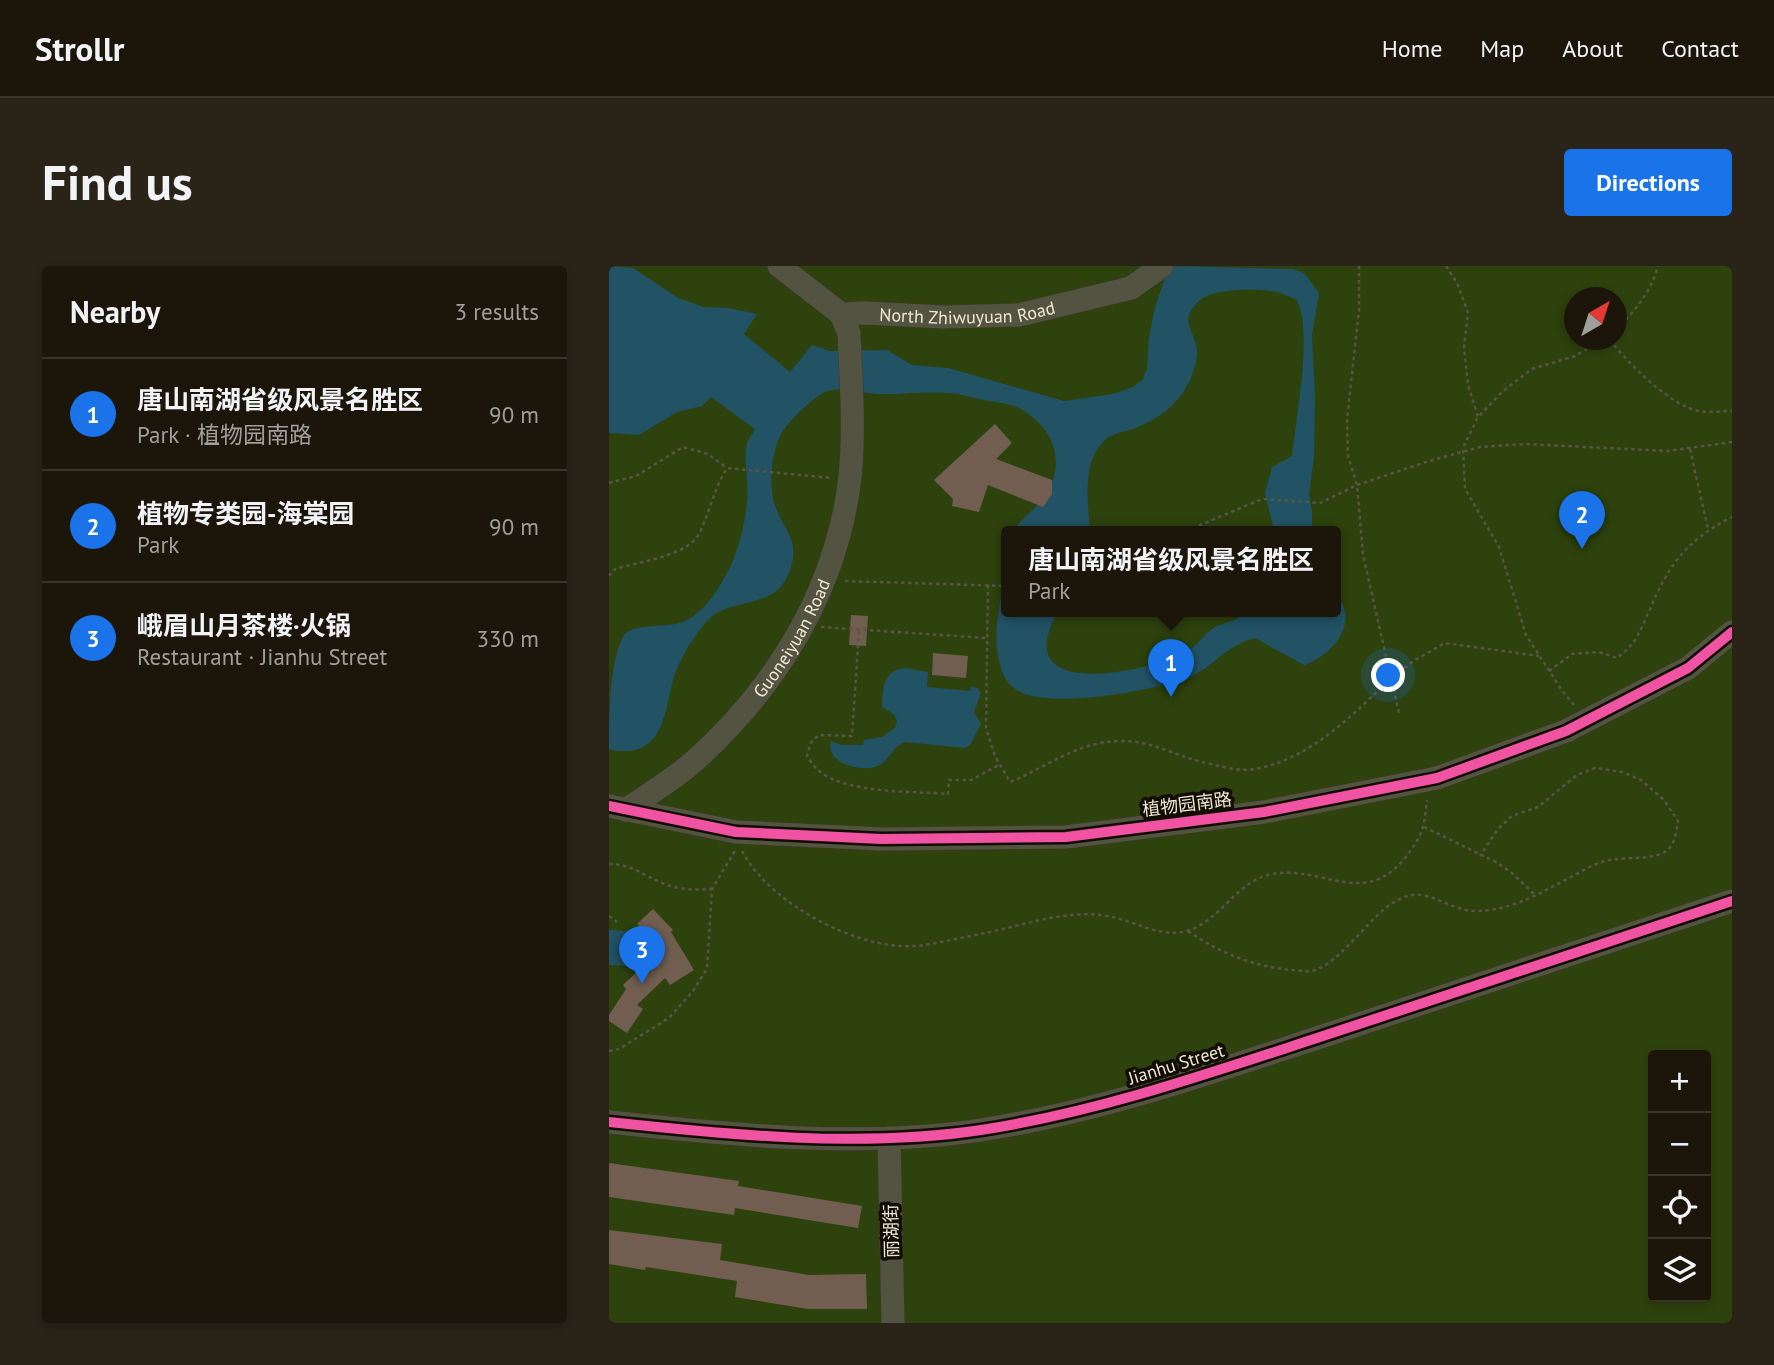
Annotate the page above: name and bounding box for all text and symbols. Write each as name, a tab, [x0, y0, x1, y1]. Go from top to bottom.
text: Strollr	[35, 27, 124, 70]
text: Home	[1382, 33, 1442, 64]
text: Map	[1480, 33, 1524, 64]
text: About	[1562, 33, 1623, 64]
text: Contact	[1661, 33, 1739, 64]
button: Directions	[1564, 149, 1732, 216]
text: Find us	[42, 150, 193, 214]
north arrow	[1564, 287, 1627, 350]
text: Nearby	[70, 292, 160, 331]
street label: North Zhiwuyuan Road	[879, 295, 1057, 329]
text: 3 results	[455, 297, 539, 326]
text: 唐山南湖省级风景名胜区	[137, 383, 423, 416]
text: 1	[86, 400, 100, 429]
text: 90 m	[489, 400, 539, 429]
text: Park · 植物园南路	[137, 420, 312, 449]
pin: 2	[1559, 491, 1605, 549]
text: 植物专类园-海棠园	[137, 497, 354, 530]
text: 2	[86, 512, 100, 541]
text: 90 m	[489, 512, 539, 541]
popup	[1001, 526, 1341, 617]
text: Park	[137, 530, 179, 559]
text: 唐山南湖省级风景名胜区	[1028, 543, 1314, 576]
street label: Guoneiyuan Road	[748, 575, 835, 702]
text: Park	[1028, 576, 1070, 605]
text: 峨眉山月茶楼·火锅	[137, 609, 352, 642]
text: 3	[86, 624, 100, 653]
text: 330 m	[477, 624, 539, 653]
pin: 1	[1148, 639, 1194, 697]
text: Restaurant · Jianhu Street	[137, 642, 387, 671]
your location	[1371, 658, 1405, 692]
street label: 植物园南路	[1141, 787, 1233, 821]
pin: 3	[619, 926, 665, 984]
street label: Jianhu Street	[1124, 1039, 1227, 1090]
map controls	[1648, 1050, 1711, 1302]
button: +	[1648, 1050, 1711, 1113]
button: −	[1648, 1113, 1711, 1176]
button: locate	[1648, 1176, 1711, 1239]
street label: 丽湖街	[879, 1204, 903, 1258]
button: layers	[1648, 1239, 1711, 1302]

